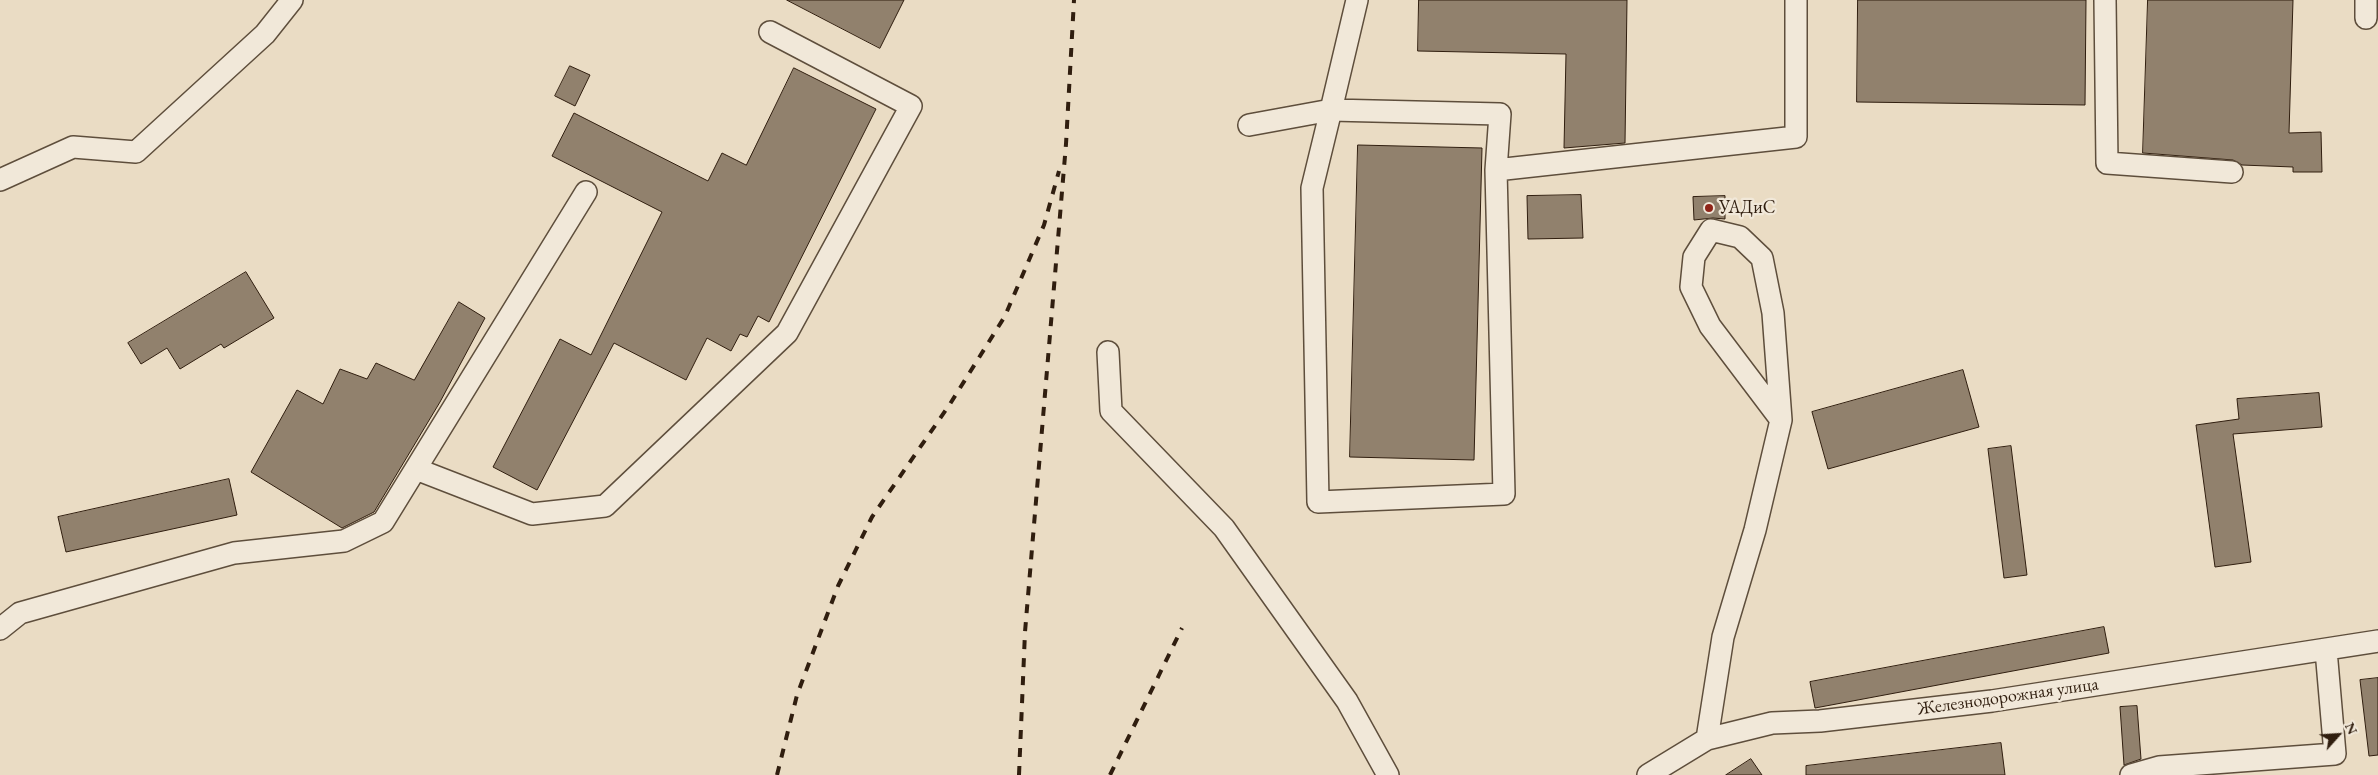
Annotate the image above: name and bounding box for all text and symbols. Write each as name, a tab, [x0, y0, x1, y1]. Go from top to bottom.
place label: УАДиС	[1719, 197, 1776, 219]
marker: УАДиС	[1703, 202, 1715, 214]
street label: Железнодорожная улица	[1916, 674, 2100, 720]
north arrow	[2313, 710, 2363, 760]
text: N	[2341, 719, 2362, 737]

